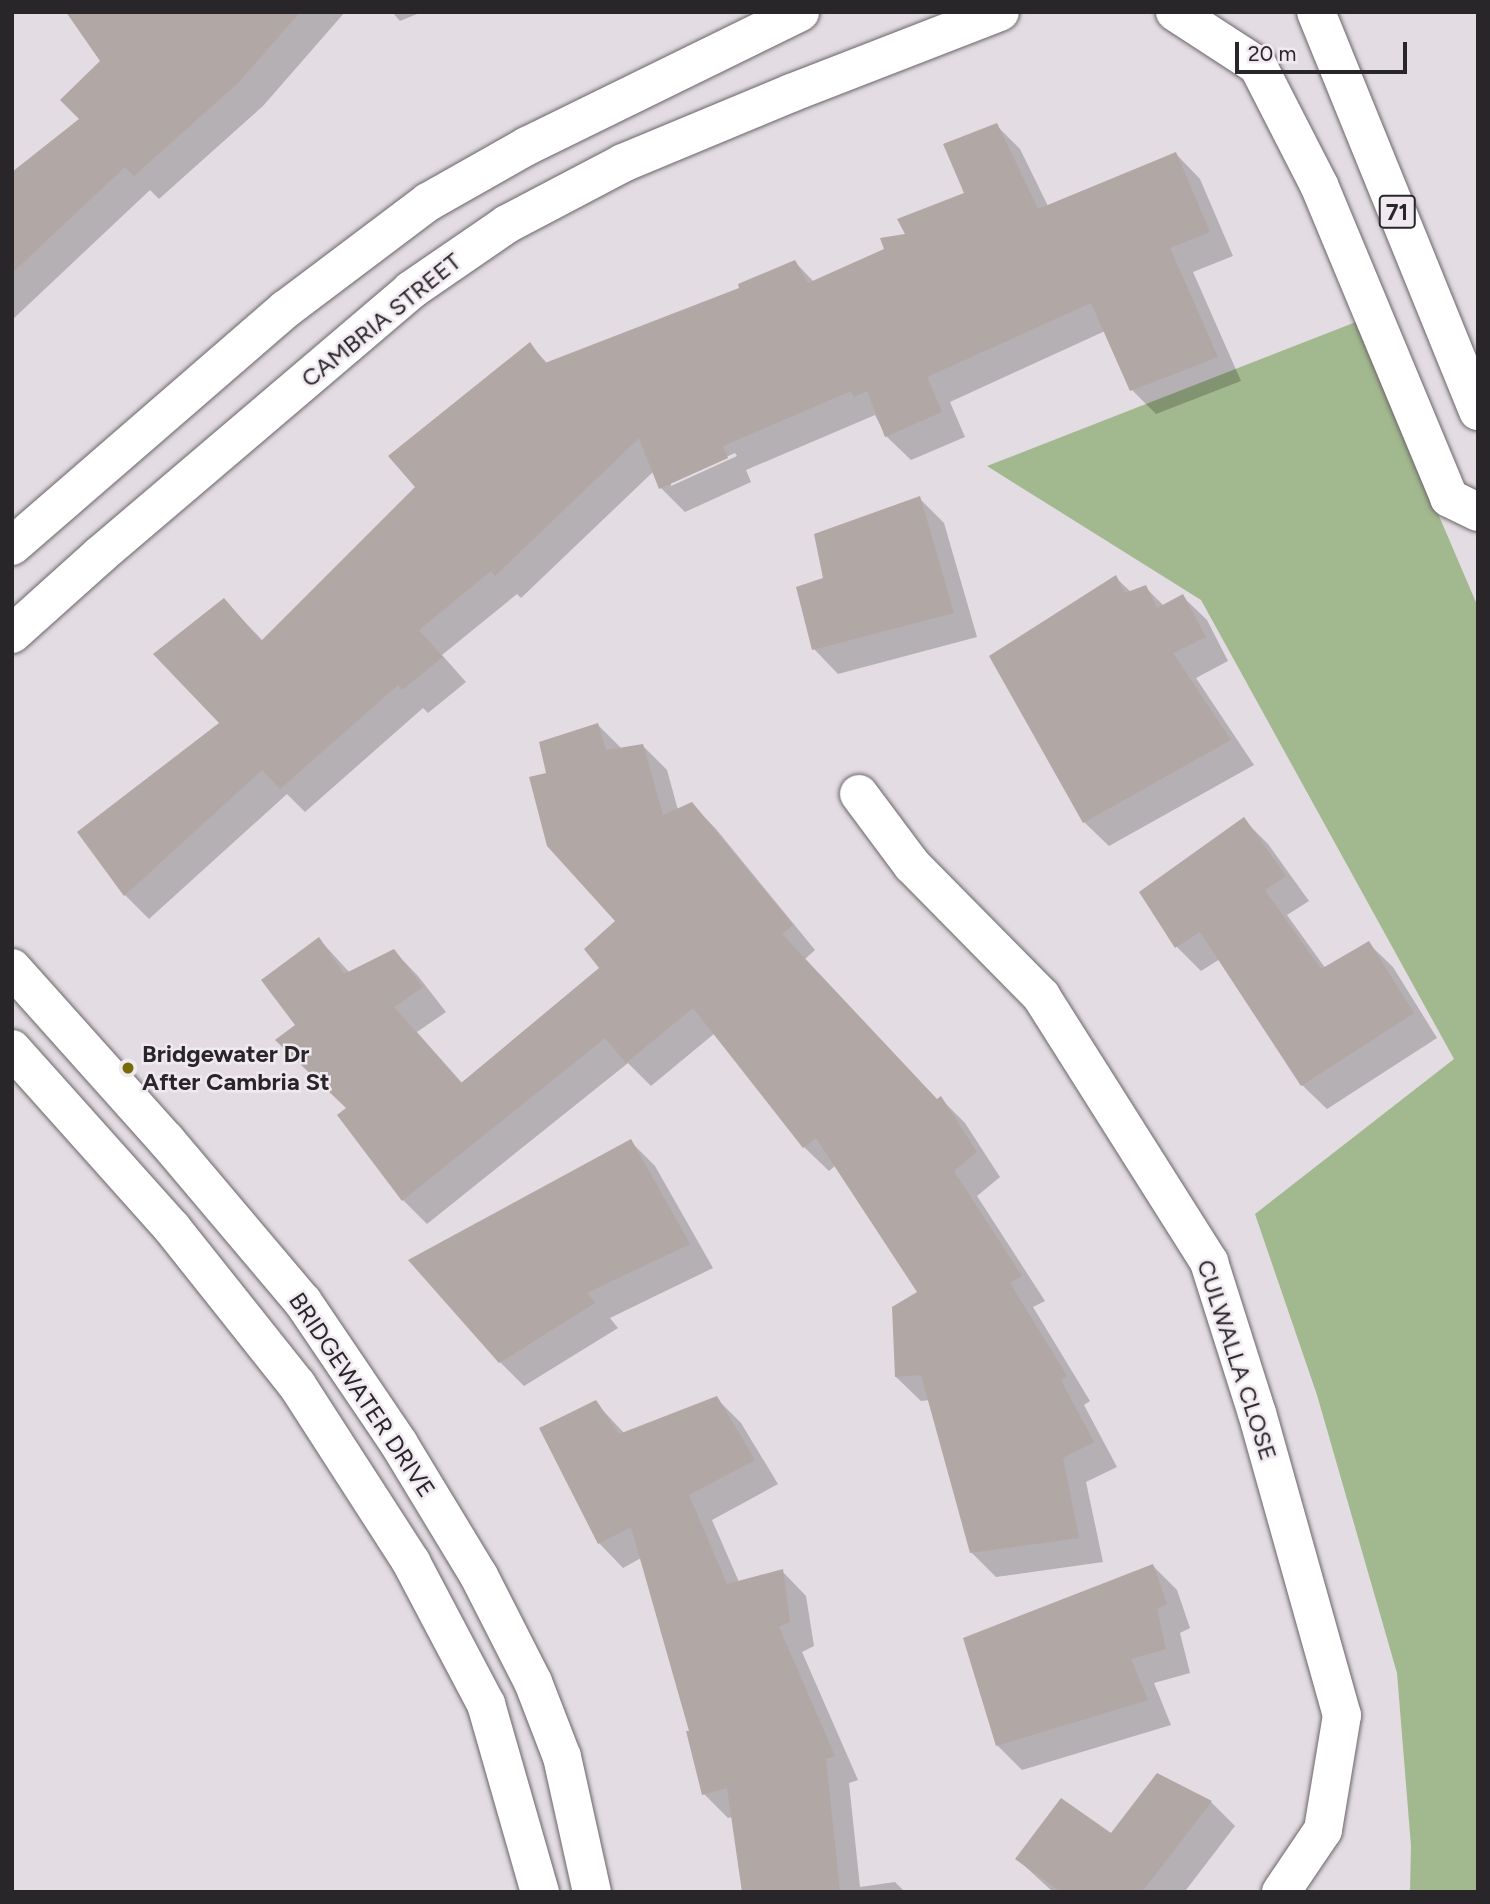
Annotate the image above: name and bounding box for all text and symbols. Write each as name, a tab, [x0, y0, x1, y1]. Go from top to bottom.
scale bar	[1238, 28, 1410, 72]
text: 20 m	[1248, 41, 1296, 66]
road number: 71	[1378, 192, 1416, 232]
street label: CAMBRIA STREET	[295, 247, 467, 393]
place label: Bridgewater Dr After Cambria St	[142, 1040, 330, 1096]
marker: Bridgewater Dr After Cambria St	[120, 1060, 136, 1076]
street label: CULWALLA CLOSE	[1191, 1256, 1283, 1464]
street label: BRIDGEWATER DRIVE	[283, 1287, 441, 1503]

